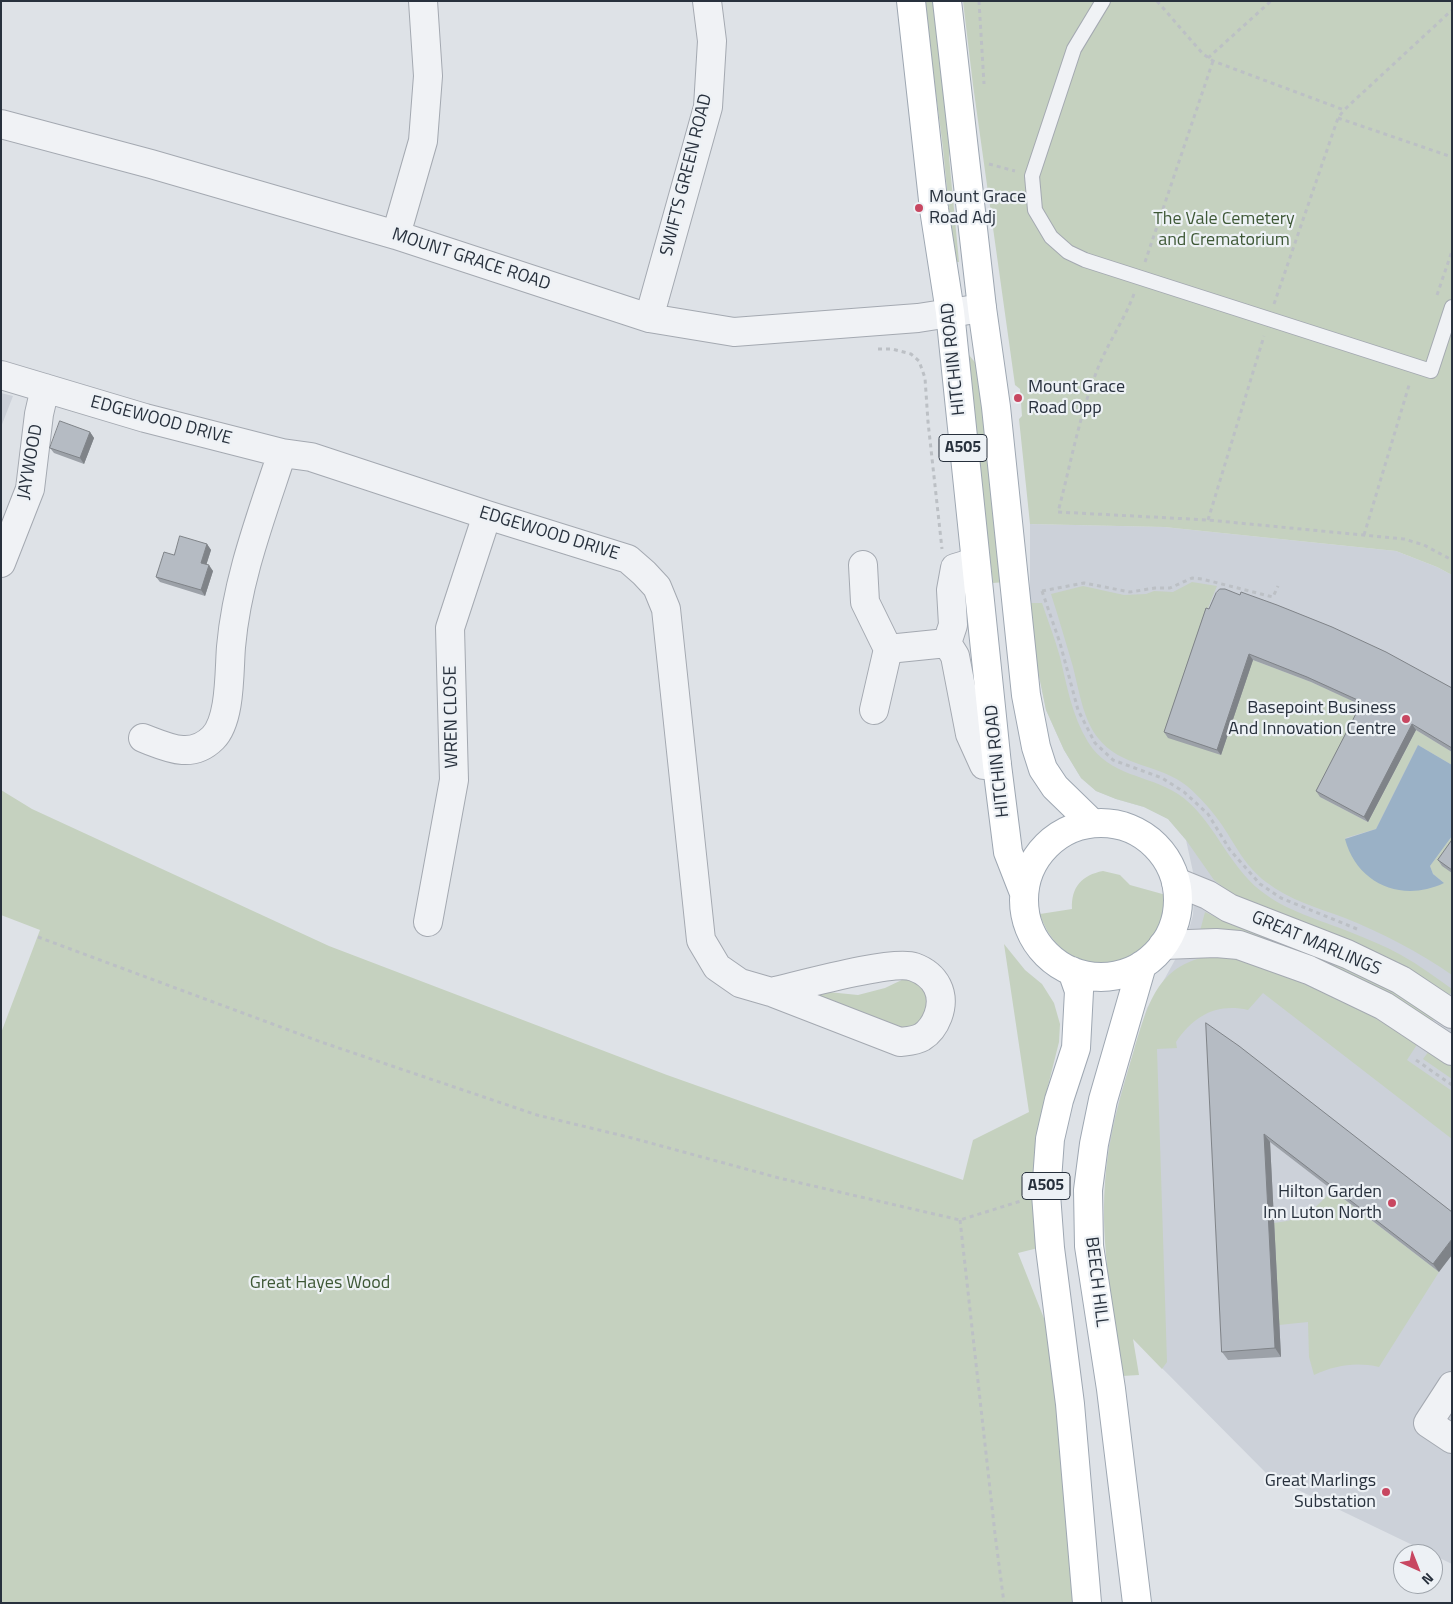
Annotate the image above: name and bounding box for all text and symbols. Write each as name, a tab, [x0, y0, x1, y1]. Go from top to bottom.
street label: SWIFTS GREEN ROAD	[656, 92, 718, 258]
place label: Mount Grace Road Adj	[929, 187, 1026, 230]
marker: Mount Grace Road Adj	[913, 202, 925, 214]
park label: The Vale Cemetery and Crematorium	[1153, 209, 1295, 252]
street label: MOUNT GRACE ROAD	[389, 224, 553, 296]
street label: HITCHIN ROAD	[937, 301, 971, 417]
place label: Mount Grace Road Opp	[1028, 377, 1125, 419]
street label: EDGEWOOD DRIVE	[88, 392, 234, 450]
marker: Mount Grace Road Opp	[1012, 392, 1024, 404]
street label: JAYWOOD	[14, 423, 48, 501]
road number: A505	[939, 434, 987, 462]
street label: EDGEWOOD DRIVE	[476, 502, 622, 566]
street label: WREN CLOSE	[440, 665, 464, 769]
place label: Basepoint Business And Innovation Centre	[1228, 698, 1396, 741]
street label: HITCHIN ROAD	[981, 703, 1015, 819]
marker: Basepoint Business And Innovation Centre	[1400, 713, 1412, 725]
street label: GREAT MARLINGS	[1248, 907, 1384, 981]
road number: A505	[1022, 1172, 1070, 1200]
place label: Hilton Garden Inn Luton North	[1263, 1182, 1382, 1224]
marker: Hilton Garden Inn Luton North	[1386, 1197, 1398, 1209]
street label: BEECH HILL	[1080, 1236, 1112, 1328]
park label: Great Hayes Wood	[250, 1273, 390, 1295]
place label: Great Marlings Substation	[1265, 1471, 1376, 1514]
marker: Great Marlings Substation	[1380, 1486, 1392, 1498]
north arrow	[1393, 1544, 1443, 1594]
text: N	[1417, 1569, 1439, 1590]

